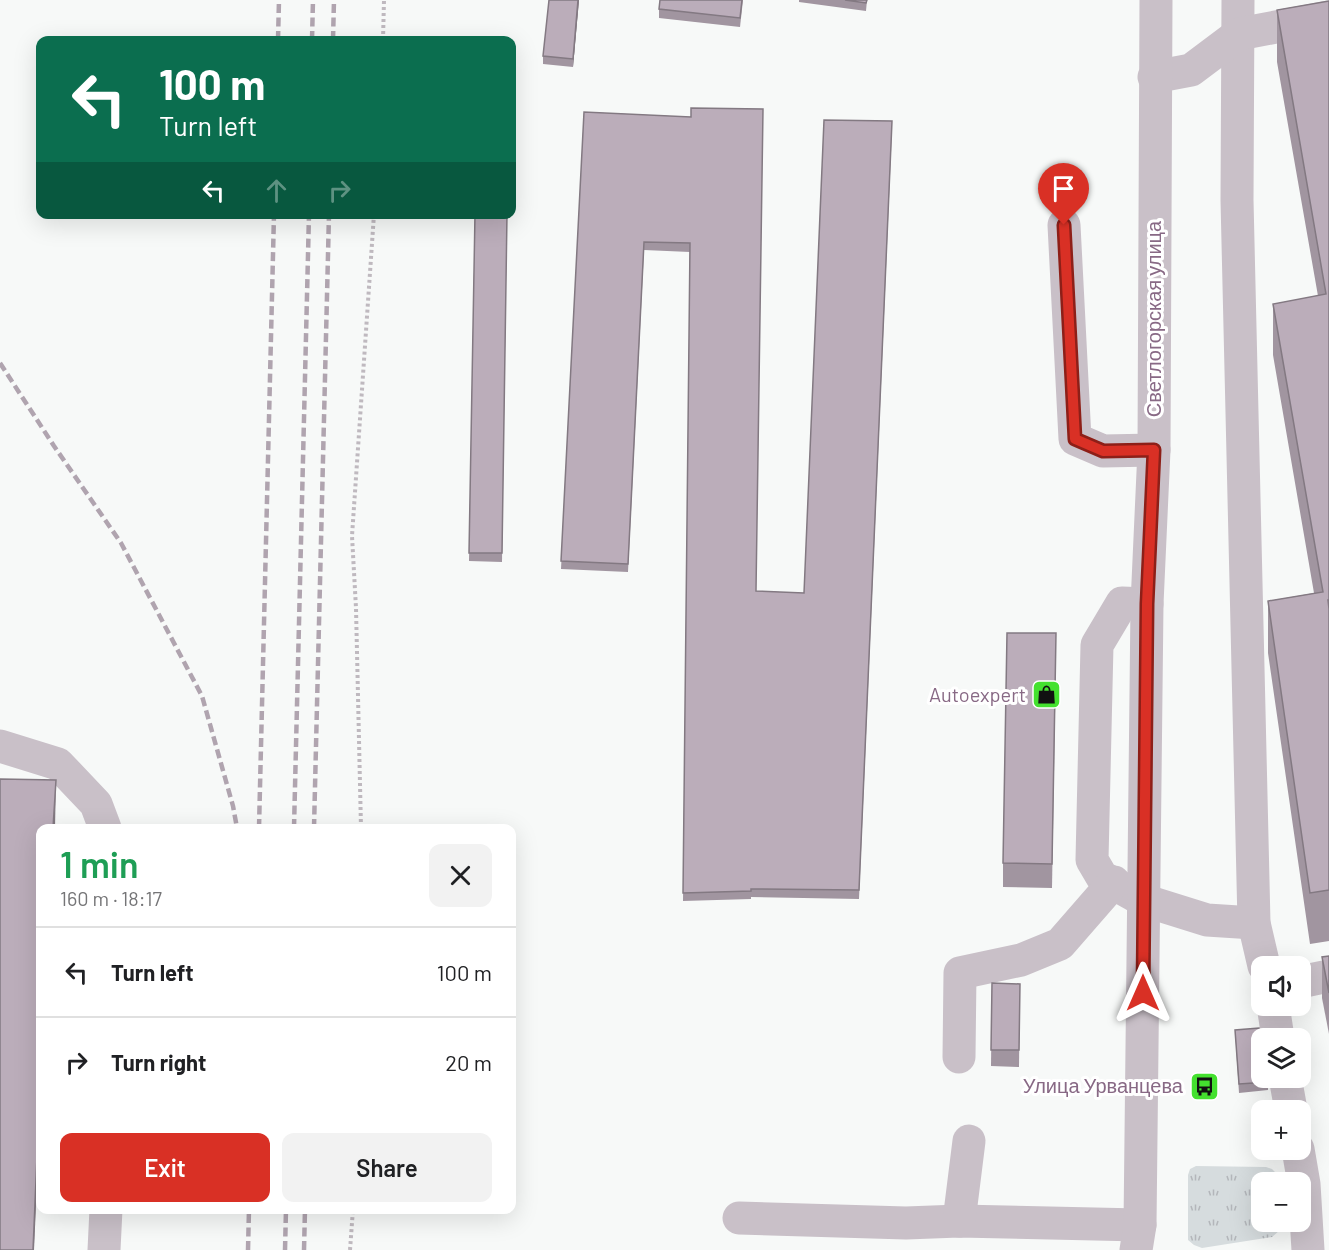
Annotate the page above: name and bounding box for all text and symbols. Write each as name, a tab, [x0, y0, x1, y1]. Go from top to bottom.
text: 100 m	[159, 58, 265, 108]
icon: left	[60, 60, 138, 138]
text: Turn left	[159, 109, 257, 141]
pin	[1038, 163, 1089, 225]
icon: arrive	[1047, 172, 1080, 205]
icon: left	[197, 174, 230, 207]
icon: ahead	[260, 174, 293, 207]
icon: right	[323, 174, 356, 207]
street label: Светлогорская улица	[1141, 220, 1165, 417]
shop icon: Autoexpert	[1031, 679, 1063, 711]
place label: Autoexpert	[929, 682, 1026, 706]
text: 1 min	[60, 842, 139, 885]
button: close	[429, 844, 492, 907]
text: 160 m · 18:17	[60, 886, 162, 910]
icon: left	[60, 956, 93, 989]
map controls	[1251, 956, 1311, 1232]
button: sound	[1251, 956, 1311, 1016]
text: Turn left	[111, 959, 194, 985]
text: 100 m	[437, 959, 492, 985]
position arrow	[1111, 961, 1175, 1025]
button: layers	[1251, 1028, 1311, 1088]
icon: right	[60, 1046, 93, 1079]
text: Turn right	[111, 1049, 206, 1075]
text: 20 m	[445, 1049, 492, 1075]
bus stop icon: Улица Урванцева	[1188, 1070, 1220, 1102]
place label: Улица Урванцева	[1023, 1073, 1184, 1097]
button: +	[1251, 1100, 1311, 1160]
button: Exit	[60, 1133, 270, 1202]
button: Share	[282, 1133, 492, 1202]
button: −	[1251, 1172, 1311, 1232]

